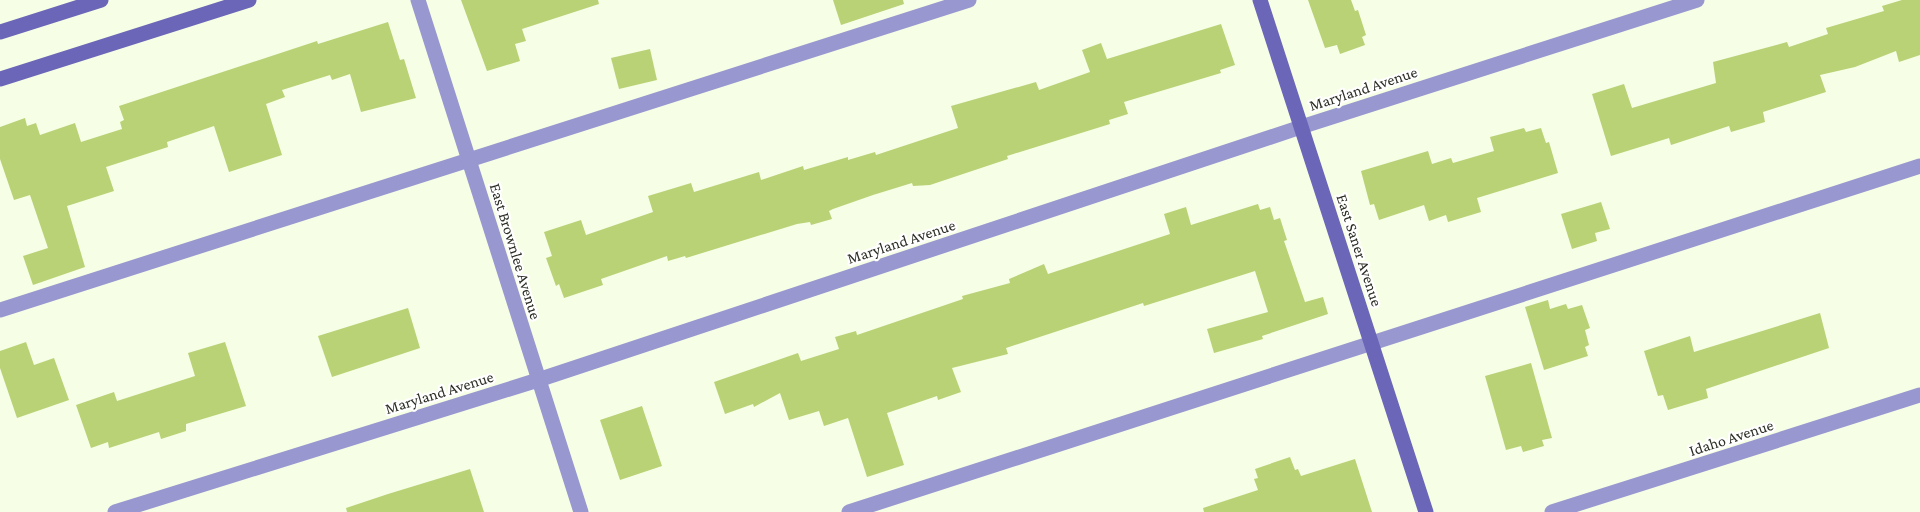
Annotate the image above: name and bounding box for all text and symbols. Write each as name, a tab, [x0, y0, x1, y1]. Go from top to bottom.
street label: Maryland Avenue	[1307, 63, 1420, 115]
street label: East Brownlee Avenue	[487, 181, 544, 321]
street label: East Saner Avenue	[1333, 192, 1386, 308]
street label: Maryland Avenue	[845, 216, 958, 268]
street label: Maryland Avenue	[383, 368, 496, 418]
street label: Idaho Avenue	[1687, 416, 1775, 459]

